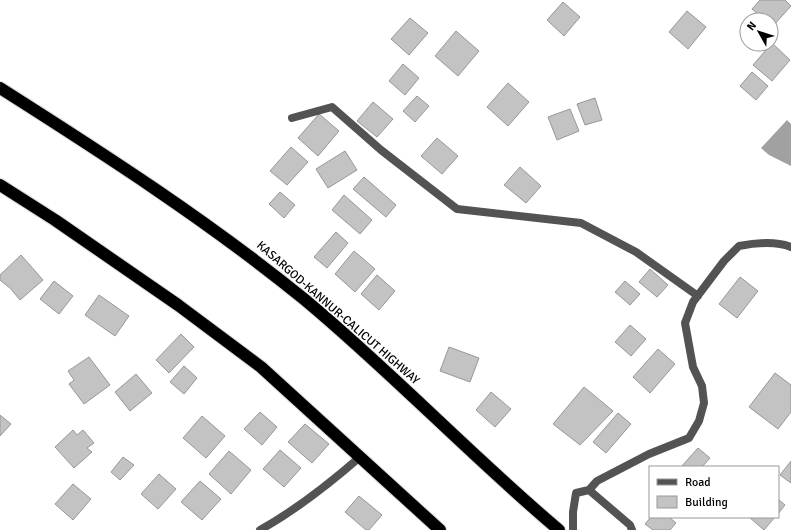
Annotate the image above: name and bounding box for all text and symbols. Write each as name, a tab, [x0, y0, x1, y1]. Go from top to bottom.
north arrow	[739, 12, 779, 52]
text: N	[744, 19, 759, 33]
street label: KASARGOD-KANNUR-CALICUT HIGHWAY	[253, 238, 423, 388]
legend	[649, 466, 779, 518]
text: Road	[685, 475, 711, 490]
text: Building	[685, 495, 728, 510]

